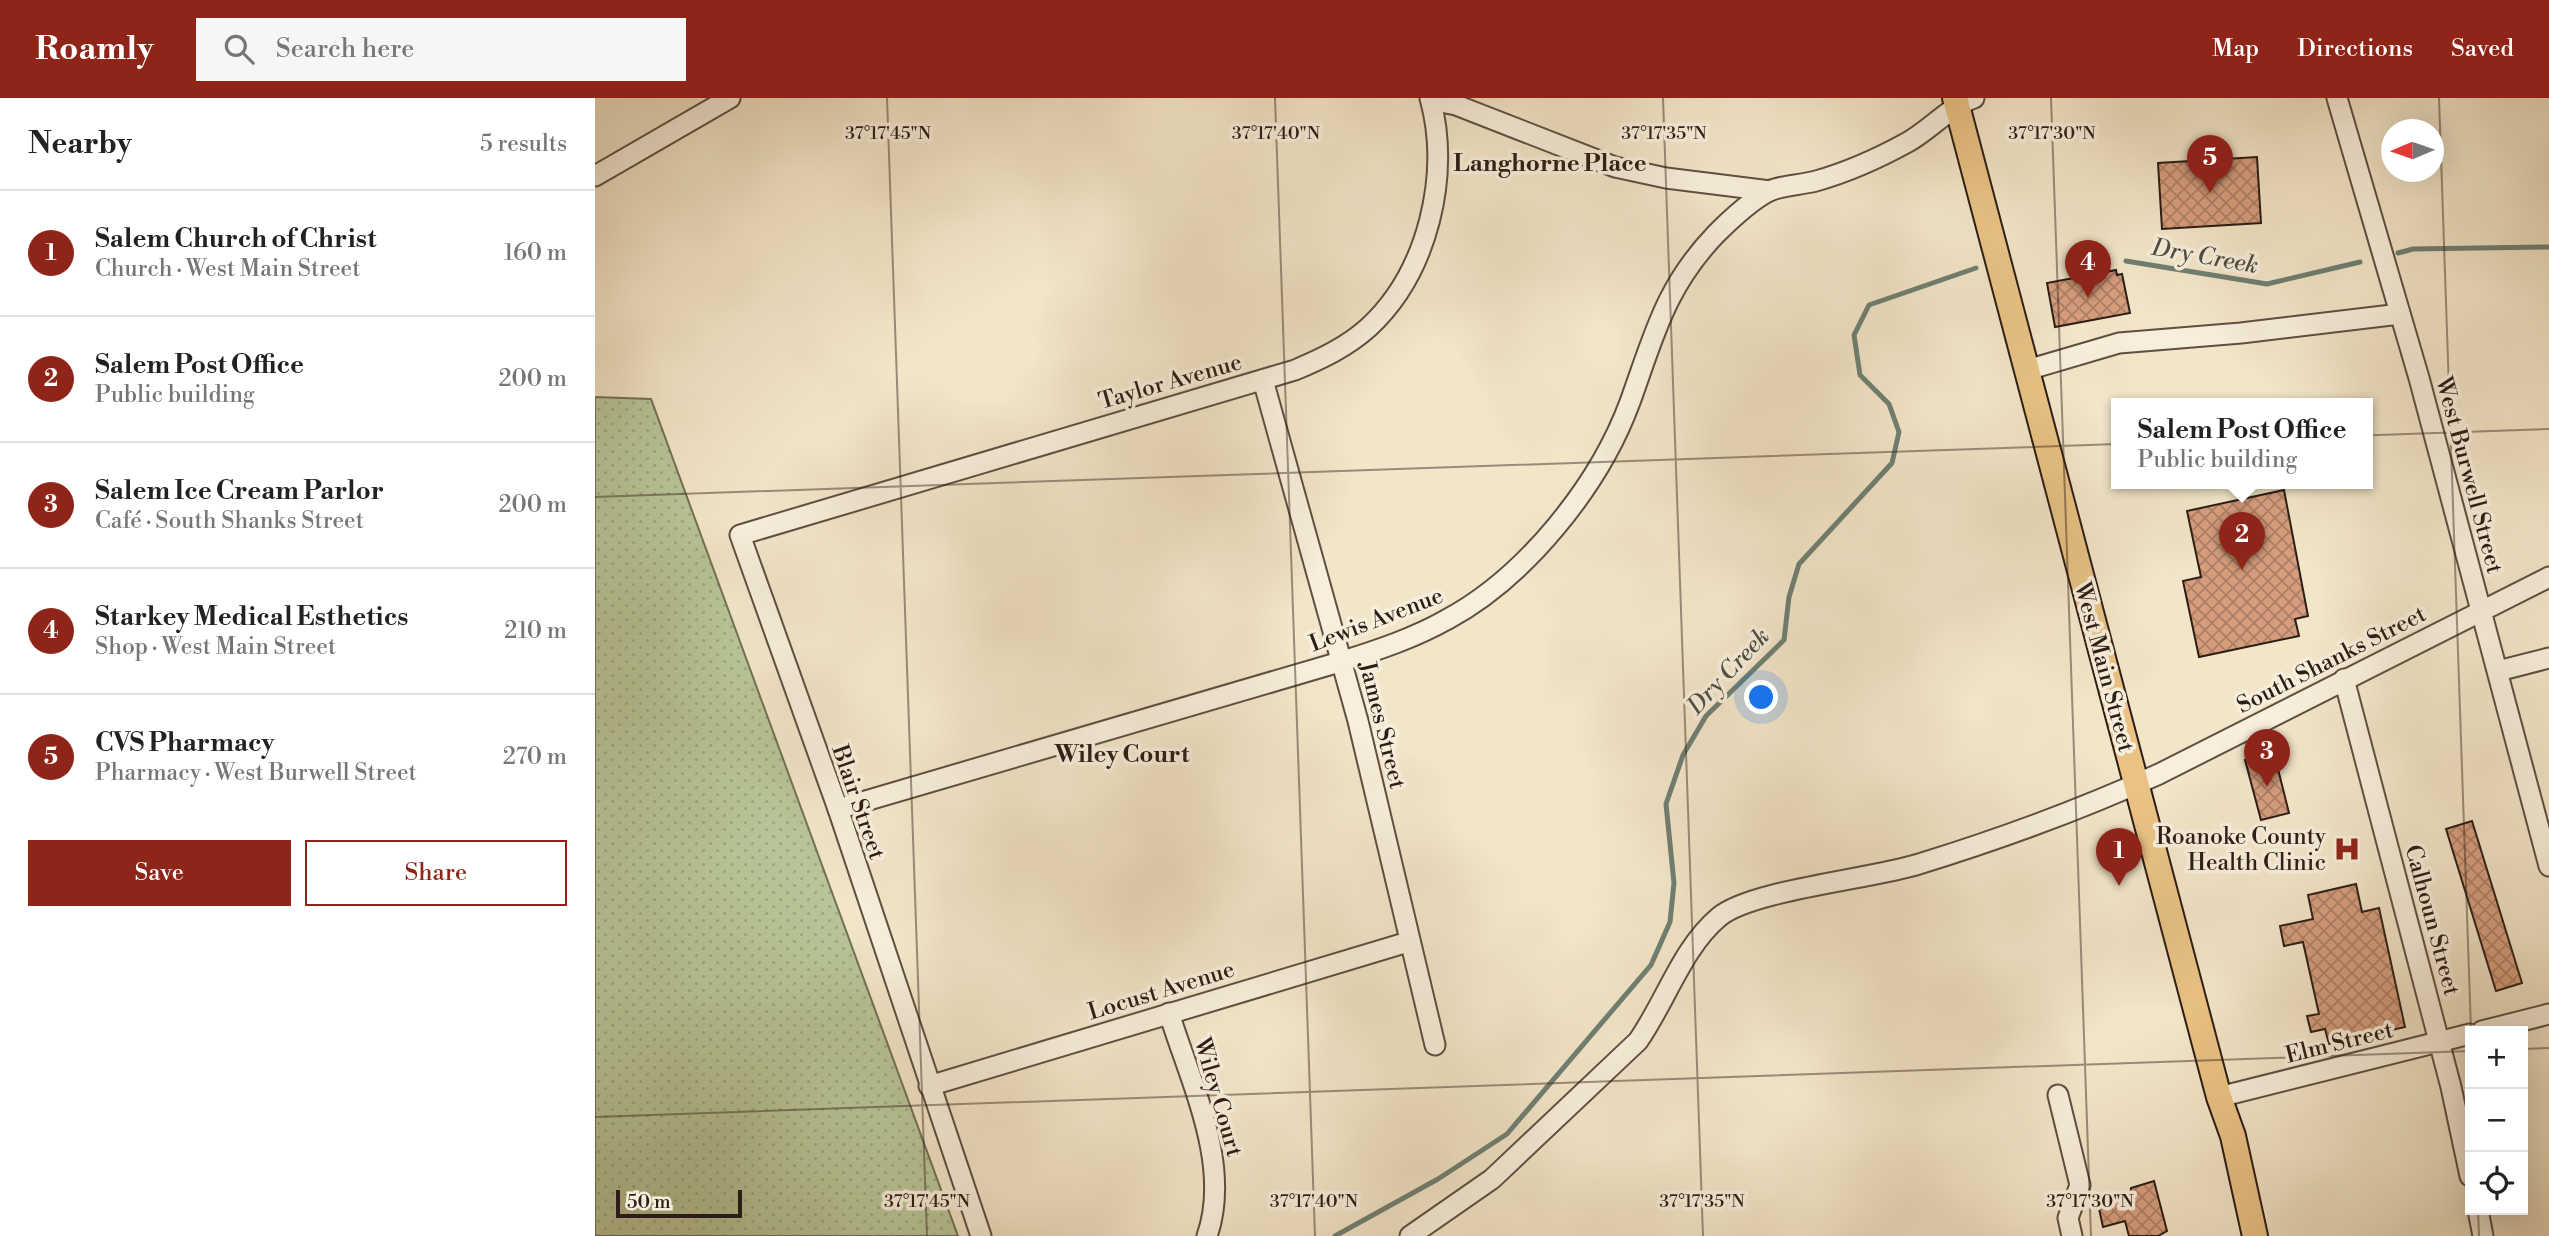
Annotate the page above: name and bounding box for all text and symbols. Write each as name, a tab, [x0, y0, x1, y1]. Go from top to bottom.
search box	[196, 18, 686, 81]
text: Roamly	[35, 29, 154, 70]
icon: search	[220, 30, 258, 68]
text: Search here	[276, 33, 414, 65]
text: Map	[2212, 34, 2259, 64]
text: Directions	[2297, 34, 2413, 64]
text: Saved	[2451, 34, 2514, 64]
north arrow	[2381, 119, 2444, 182]
text: 37°17'45"N	[845, 122, 932, 145]
text: 37°17'40"N	[1232, 122, 1321, 145]
text: 37°17'35"N	[1621, 122, 1707, 145]
text: 37°17'30"N	[2008, 122, 2096, 145]
text: Nearby	[28, 125, 132, 163]
text: 5 results	[480, 130, 567, 158]
pin: 5	[2187, 135, 2233, 193]
district label: Langhorne Place	[1453, 149, 1647, 179]
text: Salem Church of Christ	[95, 223, 377, 255]
water label: Dry Creek	[2148, 233, 2260, 281]
text: 1	[45, 239, 57, 267]
text: 160 m	[504, 239, 567, 267]
pin: 4	[2065, 240, 2111, 298]
text: Church · West Main Street	[95, 255, 360, 283]
street label: Taylor Avenue	[1095, 348, 1245, 416]
text: Salem Post Office	[95, 349, 304, 381]
text: 2	[44, 365, 58, 393]
text: 200 m	[499, 365, 567, 393]
street label: West Burwell Street	[2429, 373, 2509, 577]
text: Public building	[95, 381, 255, 409]
popup	[2111, 398, 2373, 489]
text: Salem Post Office	[2138, 414, 2346, 446]
text: Public building	[2138, 446, 2297, 474]
text: Salem Ice Cream Parlor	[95, 475, 384, 507]
text: 3	[44, 491, 58, 519]
text: 200 m	[499, 491, 567, 519]
text: Café · South Shanks Street	[95, 507, 364, 535]
pin: 2	[2219, 512, 2265, 570]
street label: West Main Street	[2068, 578, 2140, 755]
street label: Lewis Avenue	[1306, 582, 1447, 658]
street label: South Shanks Street	[2232, 600, 2431, 720]
text: Starkey Medical Esthetics	[95, 601, 408, 633]
text: 4	[43, 617, 59, 645]
text: 210 m	[504, 617, 567, 645]
water label: Dry Creek	[1680, 622, 1776, 722]
text: Shop · West Main Street	[95, 633, 336, 661]
street label: James Street	[1352, 658, 1411, 792]
your location	[1744, 680, 1778, 714]
text: CVS Pharmacy	[95, 727, 275, 759]
pin: 3	[2244, 729, 2290, 787]
street label: Blair Street	[825, 740, 891, 863]
district label: Wiley Court	[1054, 740, 1190, 770]
text: 5	[44, 743, 58, 771]
text: 270 m	[503, 743, 567, 771]
text: Pharmacy · West Burwell Street	[95, 759, 417, 787]
place label: Roanoke County Health Clinic	[2156, 823, 2327, 877]
pin: 1	[2096, 828, 2142, 886]
hospital icon: Roanoke County Health Clinic	[2332, 834, 2362, 864]
button: Save	[28, 840, 291, 906]
button: Share	[305, 840, 567, 906]
street label: Calhoun Street	[2398, 842, 2466, 999]
street label: Locust Avenue	[1085, 955, 1238, 1027]
street label: Elm Street	[2282, 1016, 2396, 1070]
map controls	[2465, 1026, 2528, 1215]
button: +	[2465, 1026, 2528, 1089]
street label: Wiley Court	[1187, 1034, 1248, 1160]
button: −	[2465, 1089, 2528, 1152]
button: locate	[2465, 1152, 2528, 1215]
scale bar	[616, 1187, 742, 1219]
text: 50 m	[627, 1190, 671, 1214]
text: 37°17'45"N	[884, 1190, 971, 1213]
text: 37°17'40"N	[1270, 1190, 1359, 1213]
text: 37°17'35"N	[1659, 1190, 1745, 1213]
text: 37°17'30"N	[2046, 1190, 2134, 1213]

